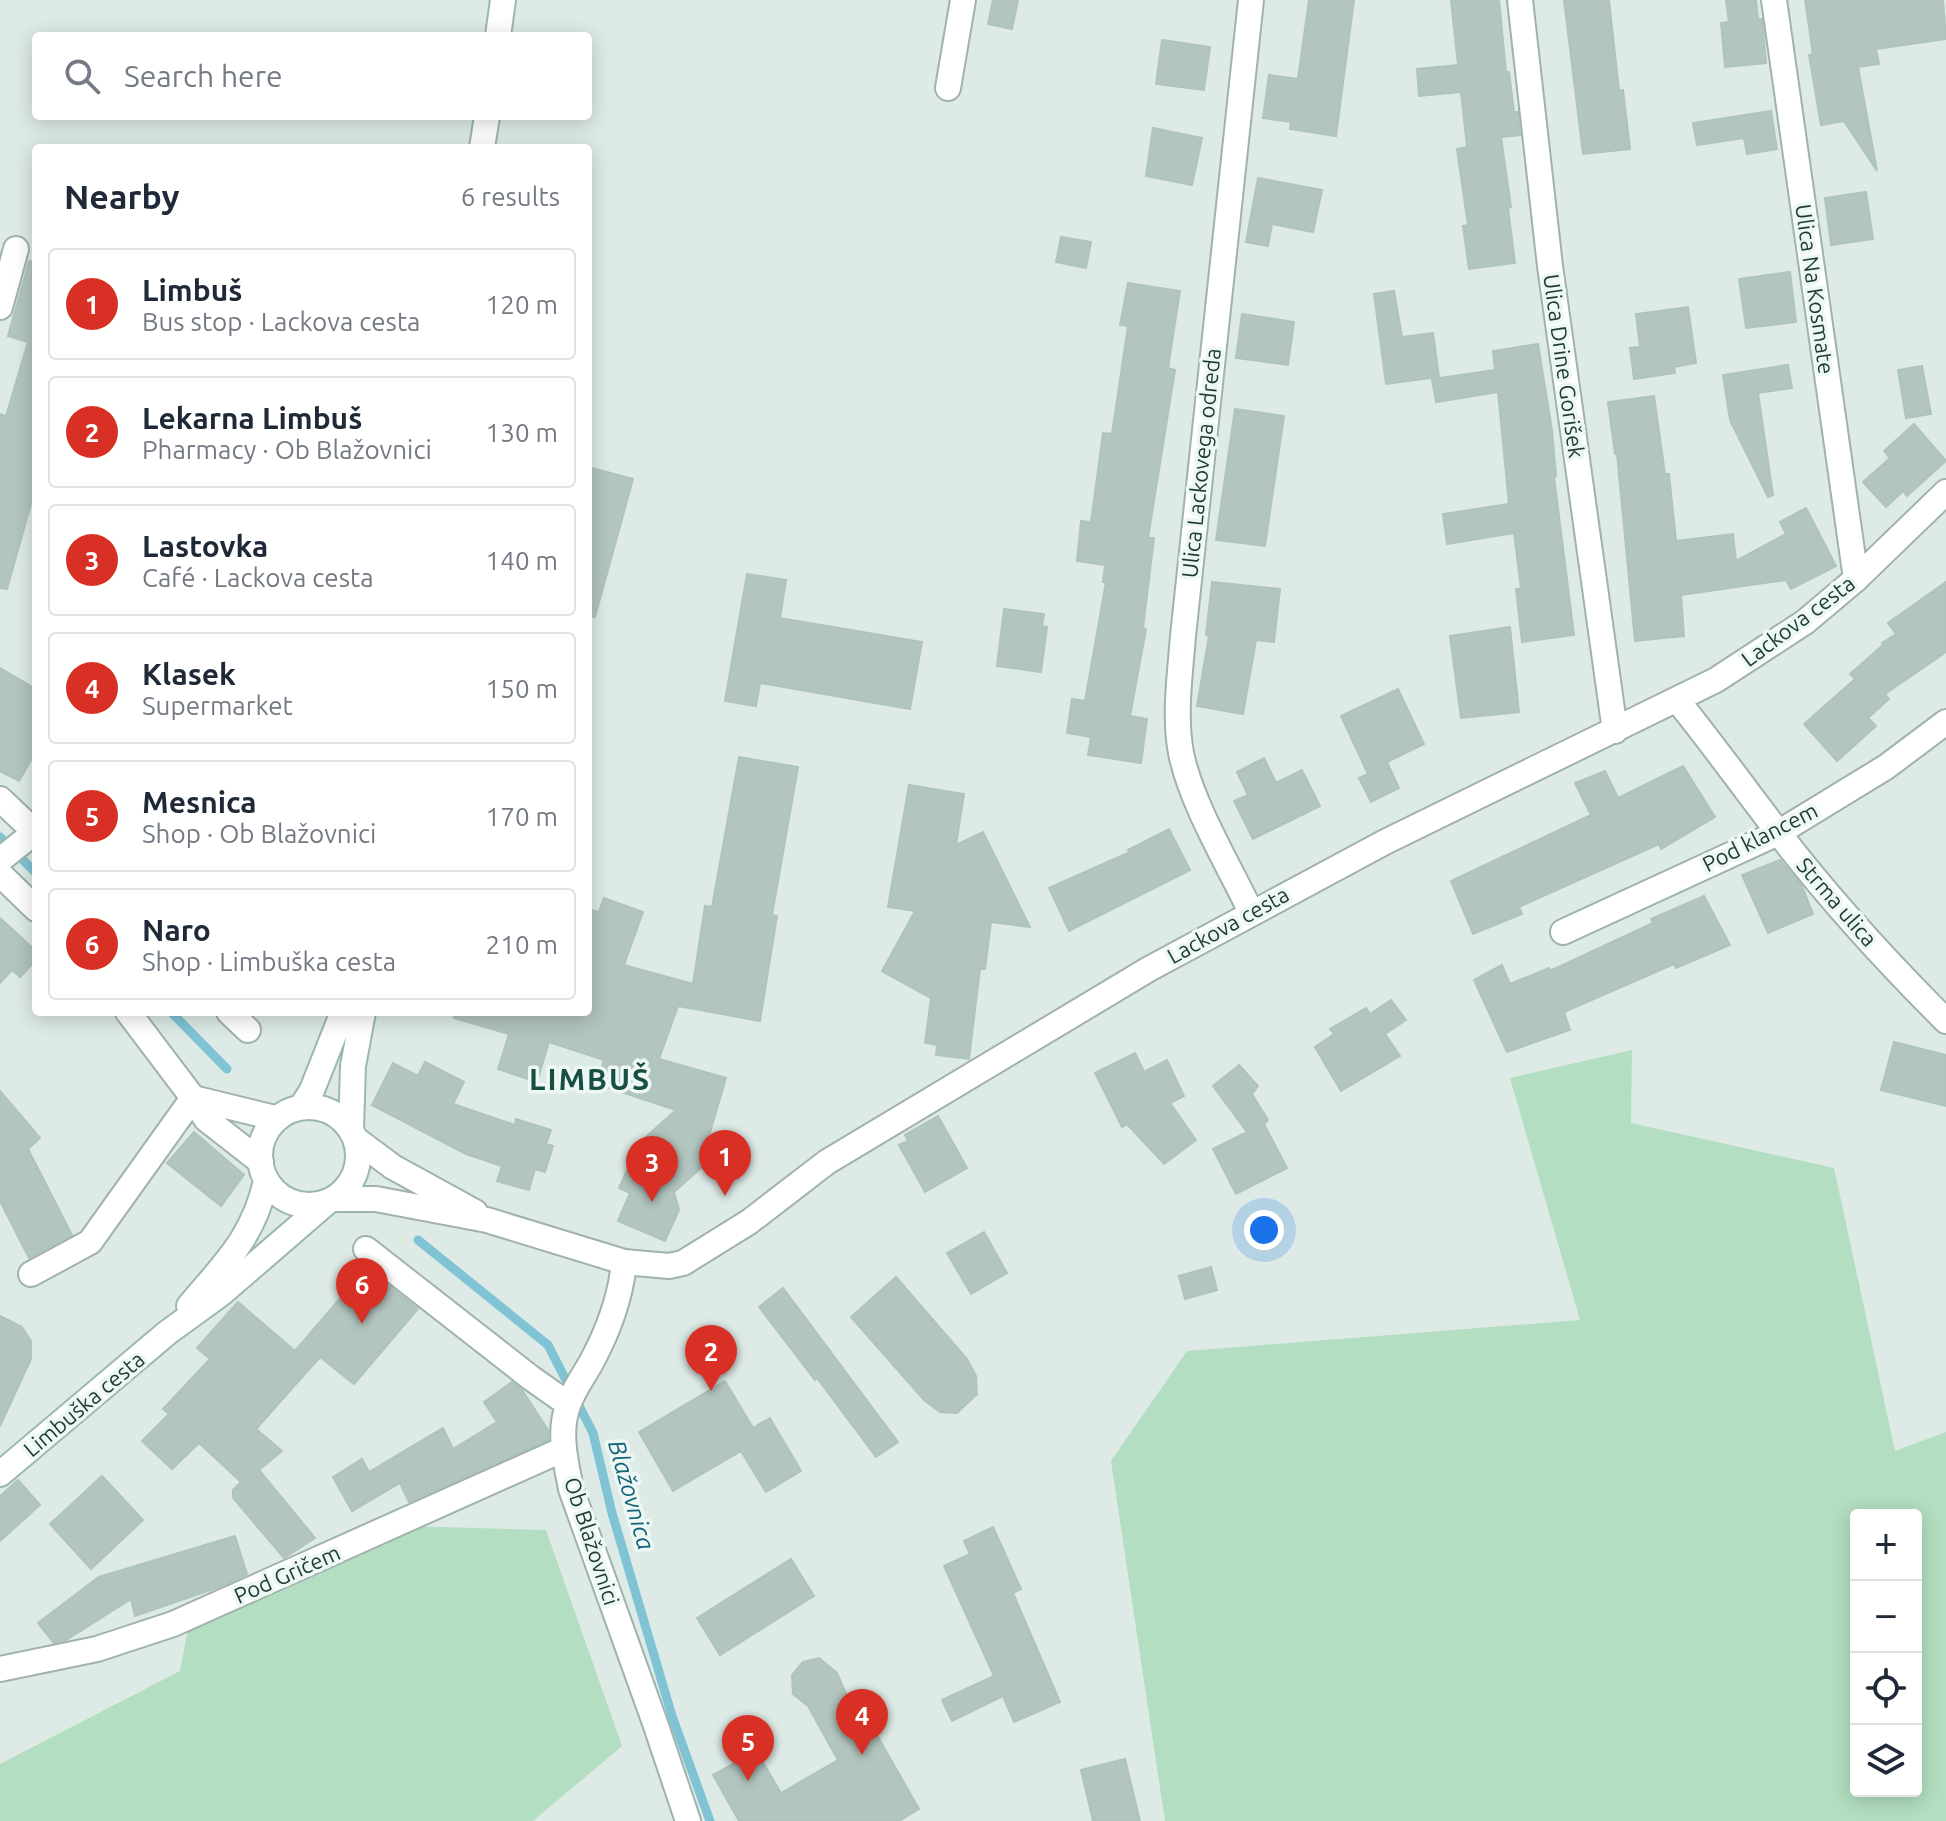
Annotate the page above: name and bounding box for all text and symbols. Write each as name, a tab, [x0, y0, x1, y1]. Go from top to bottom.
search box	[32, 32, 592, 120]
icon: search	[60, 54, 104, 98]
text: Search here	[124, 59, 283, 93]
text: Nearby	[64, 177, 179, 215]
text: 6 results	[461, 182, 560, 211]
street label: Ulica Na Kosmate	[1791, 202, 1840, 375]
street label: Ulica Drine Gorišek	[1539, 272, 1590, 460]
text: Limbuš	[142, 273, 242, 307]
text: 1	[85, 290, 99, 319]
text: 120 m	[486, 290, 558, 319]
text: Bus stop · Lackova cesta	[142, 307, 420, 336]
street label: Ulica Lackovega odreda	[1176, 347, 1225, 579]
text: Lekarna Limbuš	[142, 401, 362, 435]
text: 2	[85, 418, 99, 447]
text: 130 m	[486, 418, 558, 447]
text: Pharmacy · Ob Blažovnici	[142, 435, 432, 464]
text: Lastovka	[142, 529, 268, 563]
text: 3	[85, 546, 99, 575]
text: 140 m	[486, 546, 558, 575]
text: Café · Lackova cesta	[142, 563, 374, 592]
street label: Lackova cesta	[1736, 570, 1859, 671]
text: Klasek	[142, 657, 236, 691]
text: 4	[85, 674, 99, 703]
text: 150 m	[486, 674, 558, 703]
text: Supermarket	[142, 691, 293, 720]
text: Mesnica	[142, 785, 256, 819]
street label: Pod klancem	[1698, 797, 1821, 876]
text: 5	[85, 802, 99, 831]
text: 170 m	[486, 802, 558, 831]
text: Shop · Ob Blažovnici	[142, 819, 376, 848]
street label: Strma ulica	[1792, 852, 1883, 951]
street label: Lackova cesta	[1163, 881, 1293, 968]
text: Naro	[142, 913, 211, 947]
text: 6	[85, 930, 99, 959]
text: 210 m	[486, 930, 558, 959]
text: Shop · Limbuška cesta	[142, 947, 396, 976]
district label: LIMBUŠ	[529, 1061, 651, 1096]
pin: 1	[699, 1130, 751, 1196]
pin: 3	[626, 1136, 678, 1202]
your location	[1244, 1210, 1284, 1250]
pin: 6	[336, 1258, 388, 1324]
pin: 2	[685, 1325, 737, 1391]
street label: Limbuška cesta	[18, 1346, 149, 1461]
water label: Blažovnica	[603, 1437, 660, 1553]
street label: Ob Blažovnici	[560, 1474, 625, 1608]
map controls	[1850, 1509, 1922, 1797]
button: +	[1850, 1509, 1922, 1581]
street label: Pod Gričem	[230, 1539, 344, 1608]
button: −	[1850, 1581, 1922, 1653]
button: locate	[1850, 1653, 1922, 1725]
pin: 4	[836, 1689, 888, 1755]
pin: 5	[722, 1715, 774, 1781]
button: layers	[1850, 1725, 1922, 1797]

